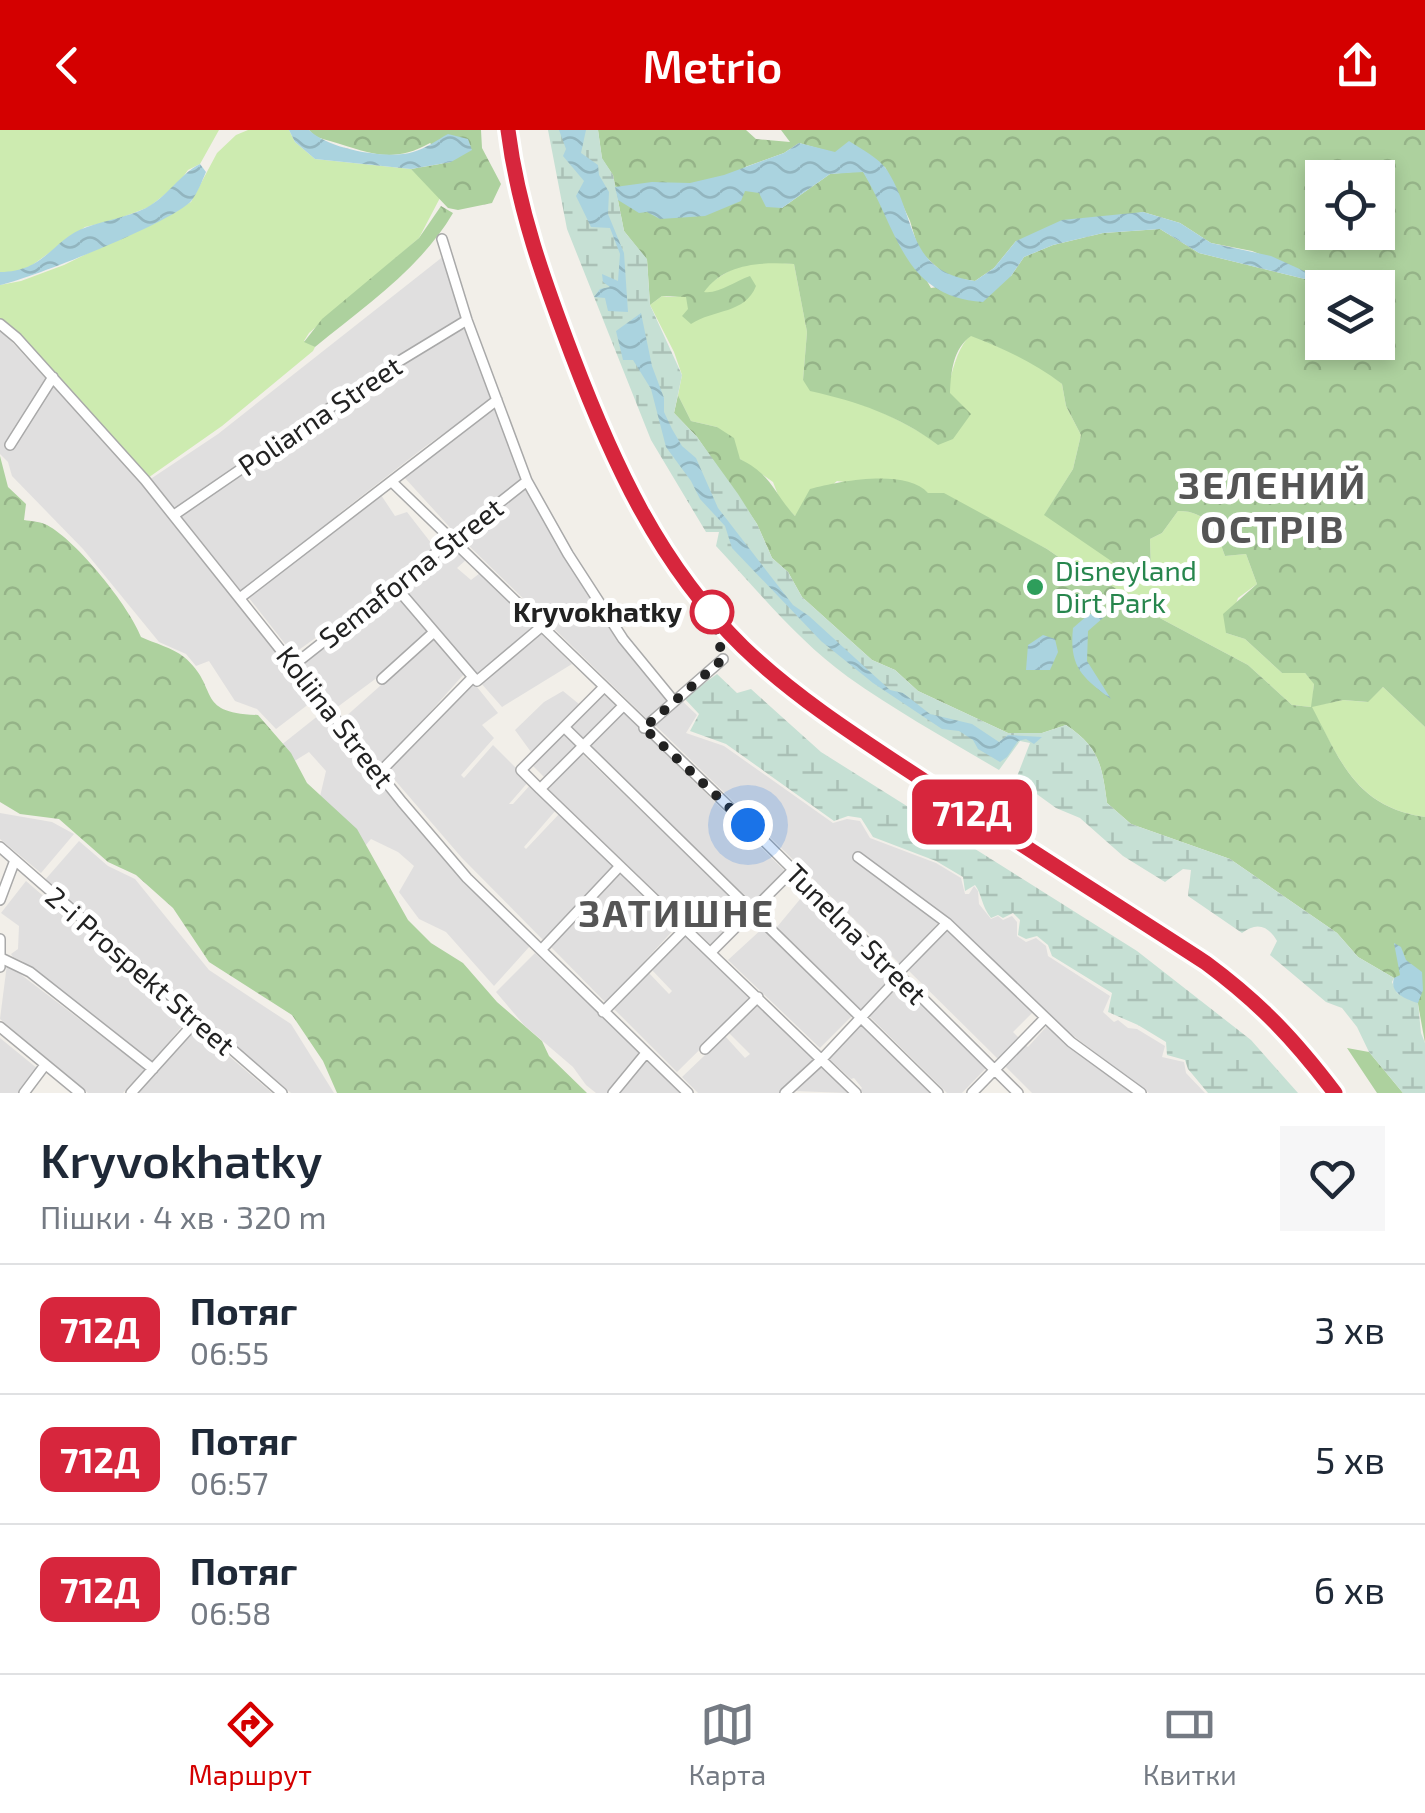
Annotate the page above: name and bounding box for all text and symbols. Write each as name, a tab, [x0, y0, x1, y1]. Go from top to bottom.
icon: back	[40, 38, 95, 93]
text: Metrio	[643, 38, 782, 92]
icon: share	[1330, 38, 1385, 93]
map controls	[1305, 160, 1395, 360]
button: locate	[1305, 160, 1395, 250]
button: layers	[1305, 270, 1395, 360]
street label: Poliarna Street	[231, 348, 408, 482]
district label: ЗЕЛЕНИЙ ОСТРІВ	[1178, 461, 1368, 551]
street label: Semaforna Street	[312, 490, 509, 655]
place label: Disneyland Dirt Park	[1055, 553, 1197, 619]
marker: Disneyland Dirt Park	[1024, 576, 1046, 598]
marker: Kryvokhatky	[691, 591, 733, 633]
place label: Kryvokhatky	[513, 594, 682, 628]
street label: Koliina Street	[270, 639, 402, 794]
line badge: 712Д	[902, 780, 1042, 844]
text: 712Д	[932, 791, 1012, 833]
your location	[723, 800, 773, 850]
street label: Tunelna Street	[779, 856, 934, 1011]
street label: 2-i Prospekt Street	[39, 879, 242, 1062]
district label: ЗАТИШНЕ	[578, 889, 776, 935]
button: heart	[1280, 1126, 1385, 1231]
text: Kryvokhatky	[40, 1130, 322, 1188]
text: Пішки · 4 хв · 320 m	[40, 1197, 327, 1235]
text: Потяг	[190, 1287, 297, 1333]
text: 3 хв	[1314, 1306, 1385, 1352]
text: 712Д	[60, 1308, 140, 1350]
text: 06:55	[190, 1333, 269, 1371]
text: Потяг	[190, 1417, 297, 1463]
text: 5 хв	[1315, 1436, 1385, 1482]
text: 712Д	[60, 1438, 140, 1480]
text: 06:57	[190, 1463, 268, 1501]
text: Потяг	[190, 1547, 297, 1593]
text: 6 хв	[1314, 1566, 1385, 1612]
text: 712Д	[60, 1568, 140, 1610]
text: 06:58	[190, 1593, 272, 1631]
tab: Маршрут	[188, 1697, 312, 1791]
tab: Карта	[689, 1697, 766, 1791]
tab: Квитки	[1143, 1697, 1237, 1791]

